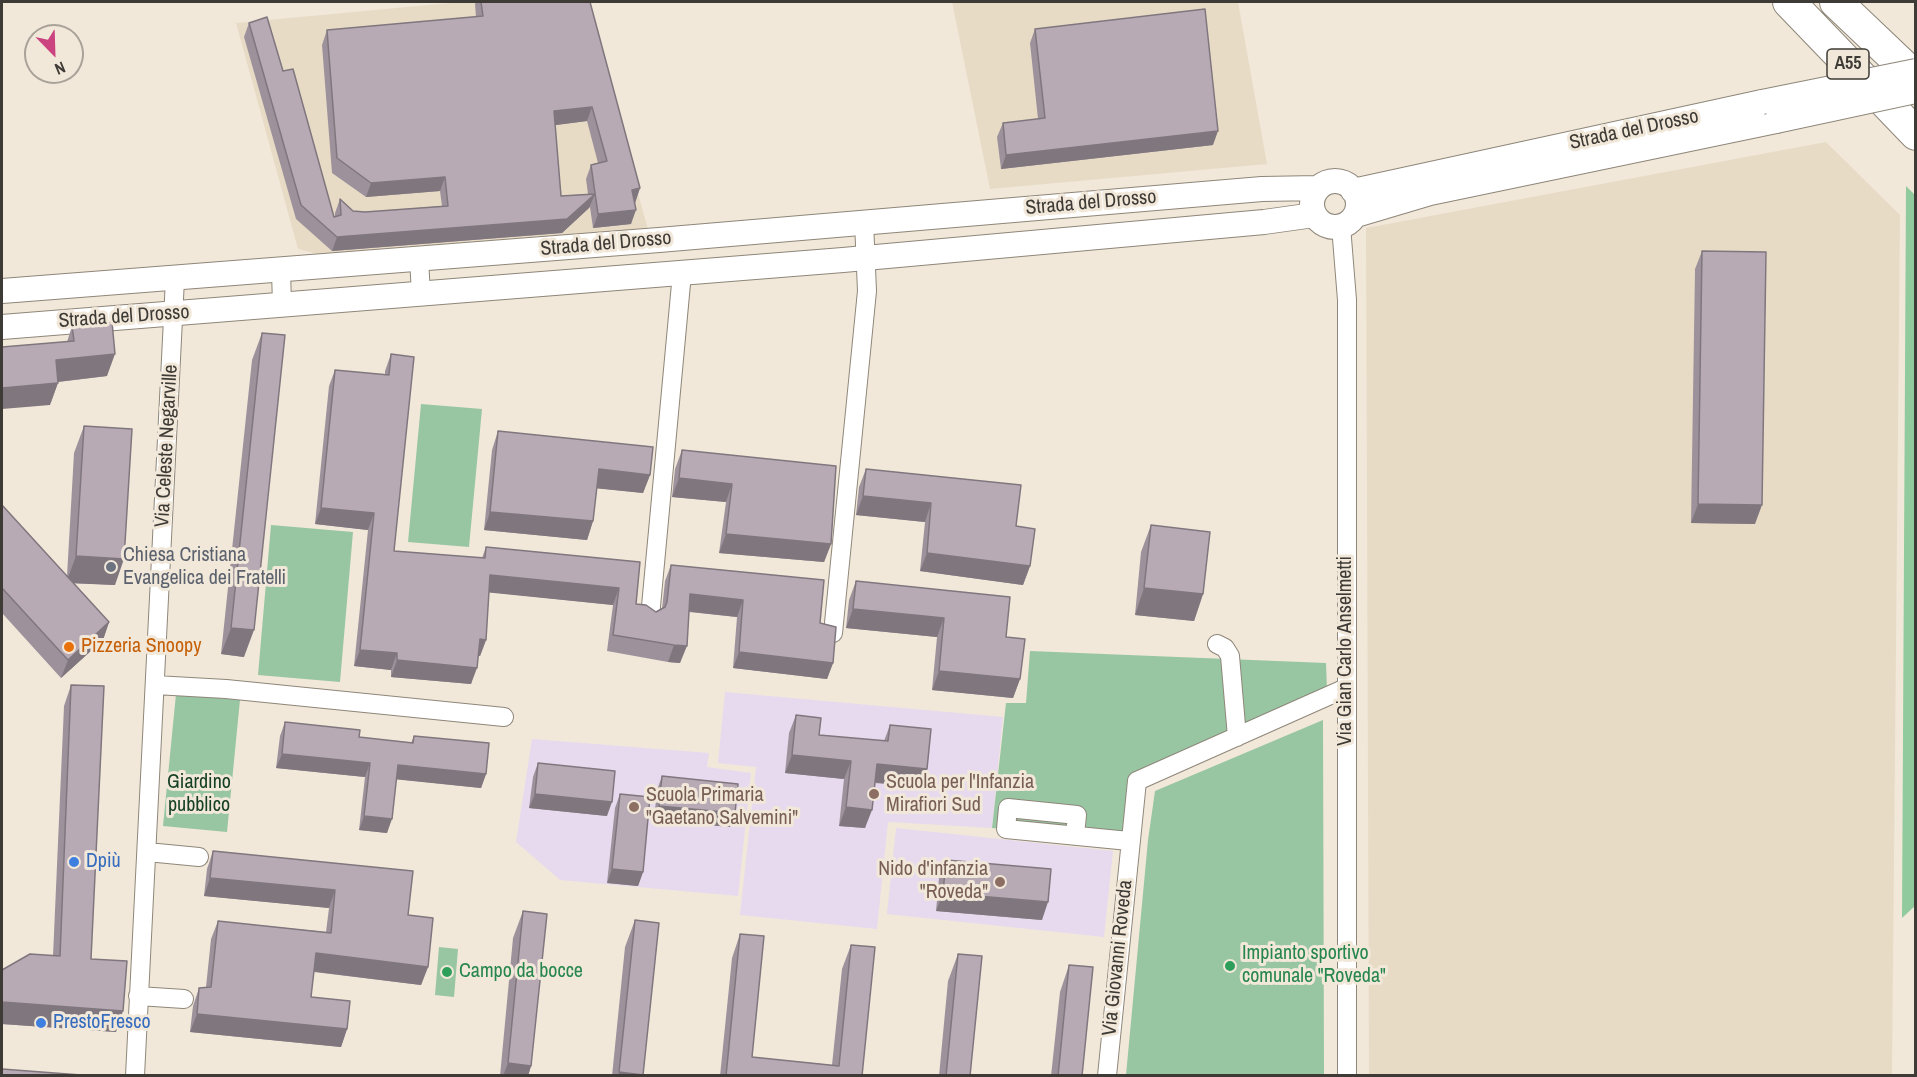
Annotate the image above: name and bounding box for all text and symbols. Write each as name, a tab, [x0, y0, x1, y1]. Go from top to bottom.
north arrow	[24, 24, 84, 84]
road number: A55	[1827, 49, 1869, 79]
text: N	[52, 57, 69, 81]
street label: Strada del Drosso	[1567, 105, 1701, 155]
street label: Strada del Drosso	[1025, 185, 1157, 221]
street label: Strada del Drosso	[540, 226, 672, 262]
street label: Strada del Drosso	[58, 300, 190, 334]
street label: Via Celeste Negarville	[151, 364, 183, 528]
place label: Chiesa Cristiana Evangelica dei Fratelli	[123, 544, 286, 591]
street label: Via Gian Carlo Anselmetti	[1334, 556, 1358, 746]
marker: Chiesa Cristiana Evangelica dei Fratelli	[104, 560, 118, 574]
place label: Pizzeria Snoopy	[81, 635, 201, 659]
marker: Pizzeria Snoopy	[62, 640, 76, 654]
park label: Giardino pubblico	[167, 771, 231, 818]
place label: Scuola per l'Infanzia Mirafiori Sud	[886, 771, 1034, 818]
place label: Scuola Primaria "Gaetano Salvemini"	[646, 784, 798, 831]
marker: Scuola per l'Infanzia Mirafiori Sud	[867, 787, 881, 801]
marker: Scuola Primaria "Gaetano Salvemini"	[627, 800, 641, 814]
place label: Dpiù	[86, 850, 121, 874]
marker: Dpiù	[67, 855, 81, 869]
place label: Nido d'infanzia "Roveda"	[878, 858, 988, 905]
marker: Nido d'infanzia "Roveda"	[993, 875, 1007, 889]
street label: Via Giovanni Roveda	[1098, 879, 1138, 1037]
place label: Impianto sportivo comunale "Roveda"	[1242, 942, 1386, 989]
marker: Impianto sportivo comunale "Roveda"	[1223, 959, 1237, 973]
place label: Campo da bocce	[459, 960, 583, 984]
marker: Campo da bocce	[440, 965, 454, 979]
place label: PrestoFresco	[53, 1011, 151, 1035]
marker: PrestoFresco	[34, 1016, 48, 1030]

